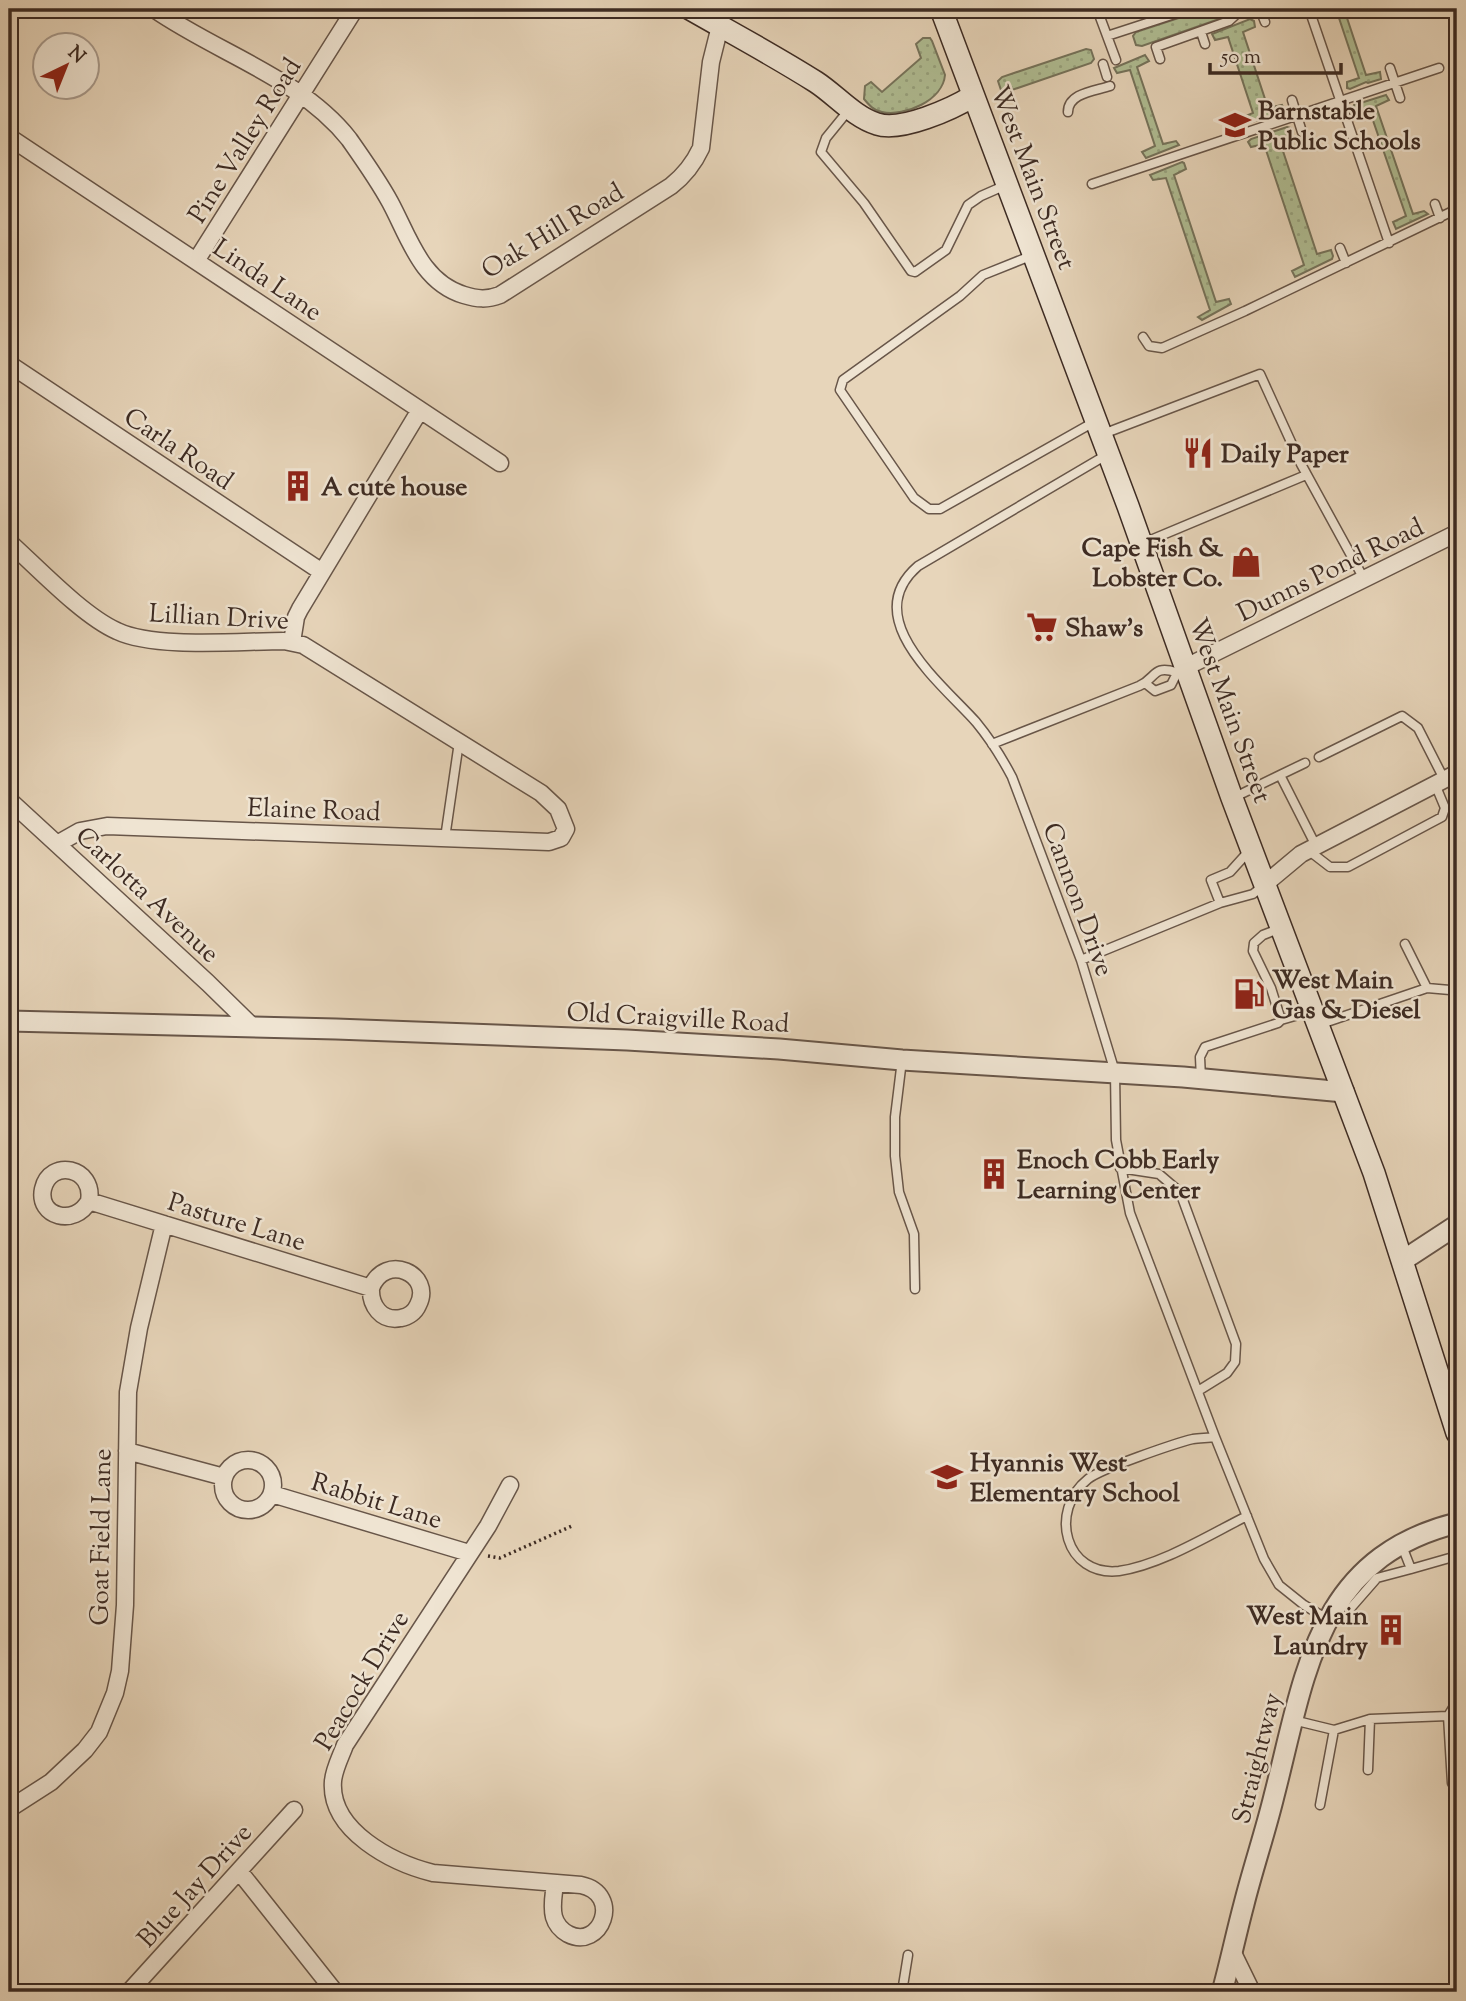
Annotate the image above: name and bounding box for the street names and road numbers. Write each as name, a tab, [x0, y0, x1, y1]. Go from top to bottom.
street label: Pine Valley Road	[180, 51, 312, 231]
street label: West Main Street	[980, 81, 1084, 275]
street label: Oak Hill Road	[475, 175, 632, 289]
street label: Linda Lane	[204, 231, 329, 331]
street label: Carla Road	[115, 400, 240, 501]
street label: Dunns Pond Road	[1231, 510, 1431, 633]
street label: Lillian Drive	[148, 596, 290, 641]
street label: West Main Street	[1178, 613, 1279, 809]
street label: Elaine Road	[247, 791, 382, 832]
street label: Cannon Drive	[1032, 818, 1122, 982]
street label: Carlotta Avenue	[66, 819, 227, 972]
street label: Old Craigville Road	[566, 995, 790, 1044]
street label: Pasture Lane	[163, 1185, 310, 1262]
street label: Goat Field Lane	[82, 1448, 123, 1626]
street label: Rabbit Lane	[306, 1465, 446, 1540]
street label: Peacock Drive	[307, 1604, 419, 1758]
street label: Straightway	[1224, 1689, 1293, 1828]
street label: Blue Jay Drive	[130, 1816, 262, 1957]

